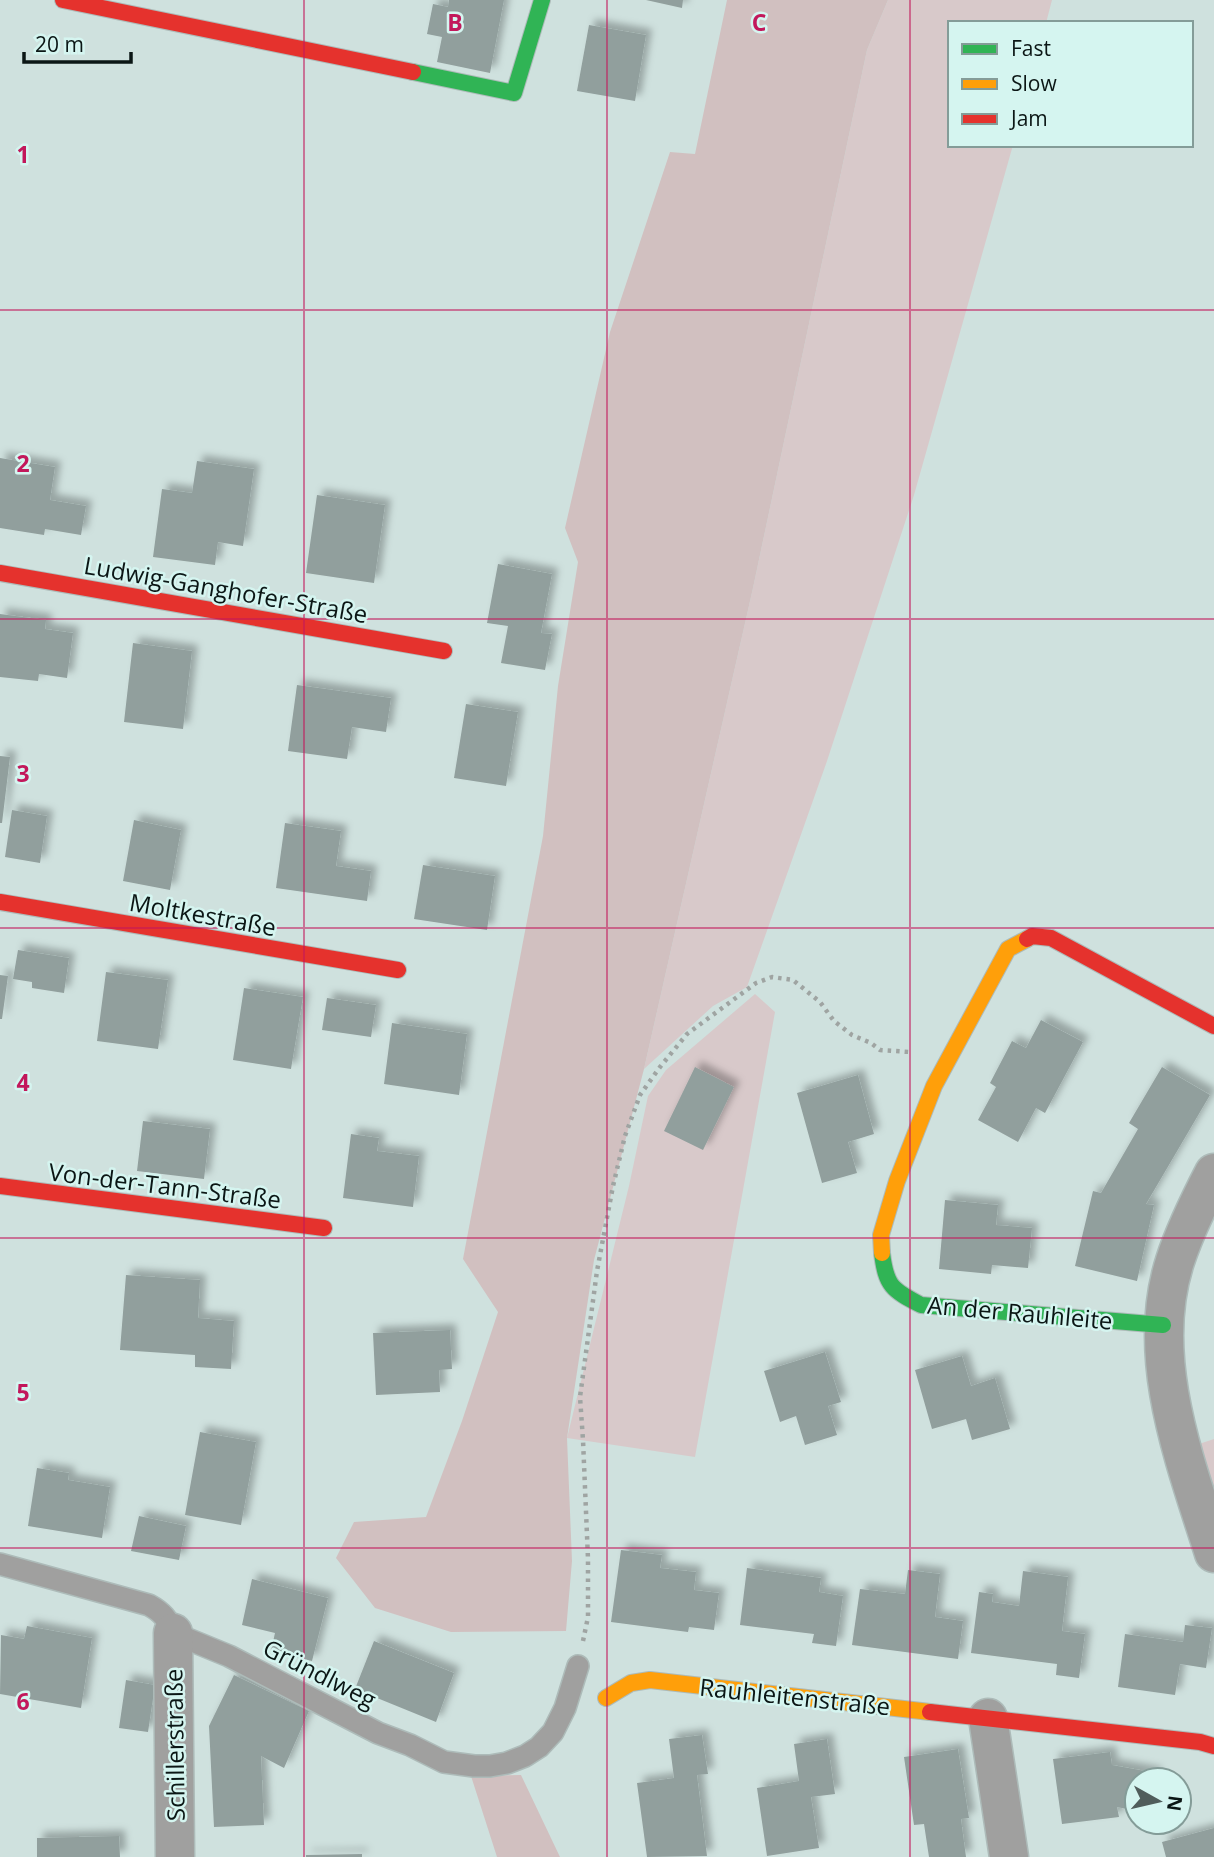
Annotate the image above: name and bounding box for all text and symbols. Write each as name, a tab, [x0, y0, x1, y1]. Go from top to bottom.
text: B	[447, 6, 463, 38]
text: C	[752, 6, 766, 38]
scale bar	[24, 21, 131, 65]
legend	[948, 21, 1193, 147]
text: 20 m	[35, 30, 84, 58]
text: Fast	[1011, 34, 1051, 62]
text: Slow	[1011, 69, 1057, 97]
text: Jam	[1009, 104, 1048, 132]
text: 1	[16, 138, 30, 170]
text: 2	[16, 447, 30, 479]
street label: Ludwig-Ganghofer-Straße	[82, 548, 370, 630]
text: 3	[16, 757, 30, 789]
street label: Moltkestraße	[127, 885, 279, 943]
text: 4	[16, 1066, 30, 1098]
street label: Von-der-Tann-Straße	[47, 1154, 283, 1216]
street label: An der Rauhleite	[926, 1287, 1114, 1337]
text: 5	[16, 1376, 30, 1408]
street label: Gründlweg	[258, 1630, 382, 1716]
street label: Schillerstraße	[156, 1669, 192, 1821]
street label: Rauhleitenstraße	[698, 1670, 892, 1722]
text: 6	[16, 1685, 30, 1717]
north arrow	[1123, 1766, 1193, 1836]
text: N	[1161, 1794, 1189, 1813]

